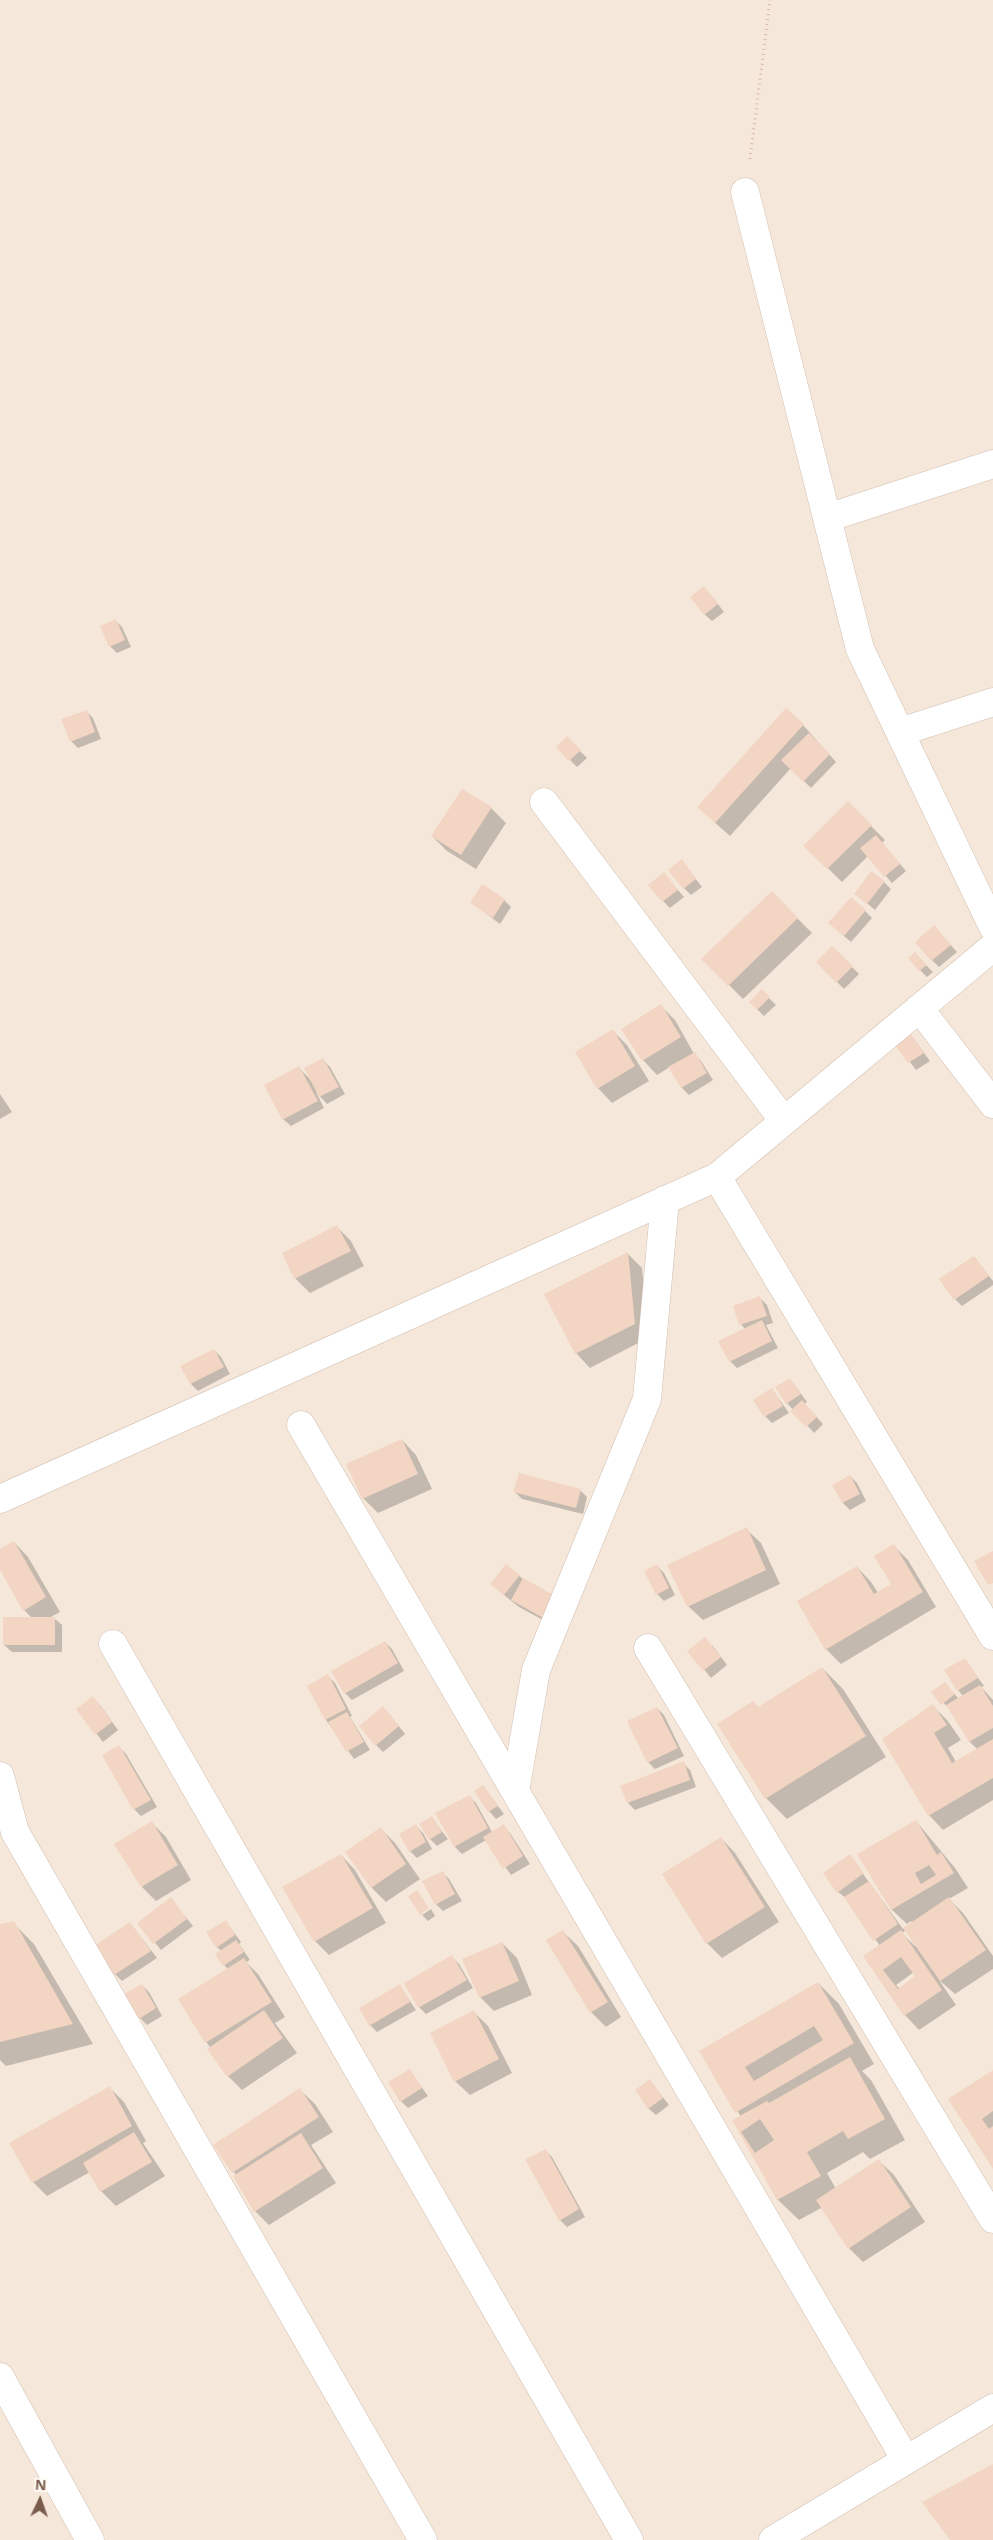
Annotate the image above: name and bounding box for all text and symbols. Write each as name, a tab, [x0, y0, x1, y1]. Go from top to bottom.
north arrow	[15, 2475, 65, 2525]
text: N	[35, 2475, 47, 2494]

